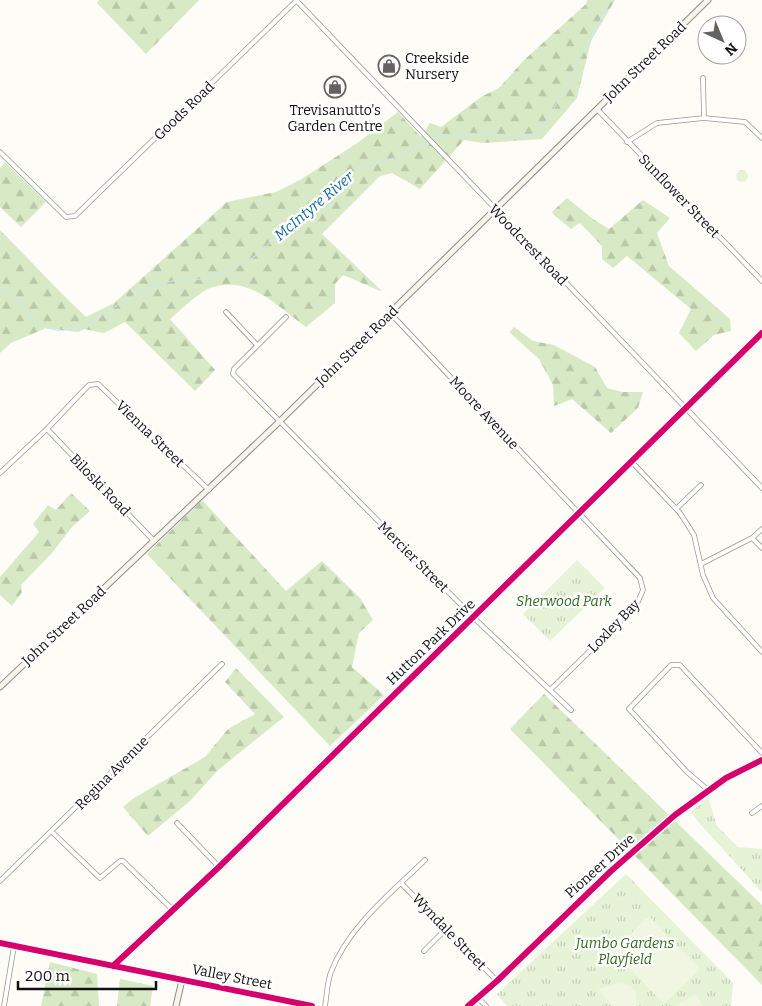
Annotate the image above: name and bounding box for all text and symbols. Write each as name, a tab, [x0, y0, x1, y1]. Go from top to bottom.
north arrow	[697, 15, 747, 65]
street label: John Street Road	[599, 18, 690, 106]
text: N	[721, 39, 740, 59]
place label: Creekside Nursery	[405, 50, 469, 83]
shop icon: Creekside Nursery	[377, 54, 401, 78]
shop icon: Trevisanutto's Garden Centre	[323, 75, 347, 99]
street label: Goods Road	[150, 78, 218, 144]
place label: Trevisanutto's Garden Centre	[287, 102, 383, 135]
street label: Sunflower Street	[635, 151, 723, 241]
water label: McIntyre River	[271, 167, 358, 244]
street label: Woodcrest Road	[485, 201, 571, 289]
street label: John Street Road	[311, 302, 402, 390]
street label: Moore Avenue	[446, 373, 522, 453]
street label: Vienna Street	[112, 397, 188, 471]
street label: Biloski Road	[66, 451, 134, 519]
street label: Mercier Street	[374, 518, 452, 596]
street label: John Street Road	[18, 583, 109, 670]
park label: Sherwood Park	[516, 593, 612, 610]
street label: Hutton Park Drive	[383, 595, 479, 689]
street label: Loxley Bay	[584, 595, 644, 656]
street label: Regina Avenue	[72, 733, 152, 813]
street label: Pioneer Drive	[562, 830, 638, 902]
street label: Wyndale Street	[408, 890, 490, 974]
park label: Jumbo Gardens Playfield	[574, 935, 674, 968]
scale bar	[18, 958, 155, 990]
street label: Valley Street	[190, 961, 274, 993]
text: 200 m	[25, 967, 70, 985]

